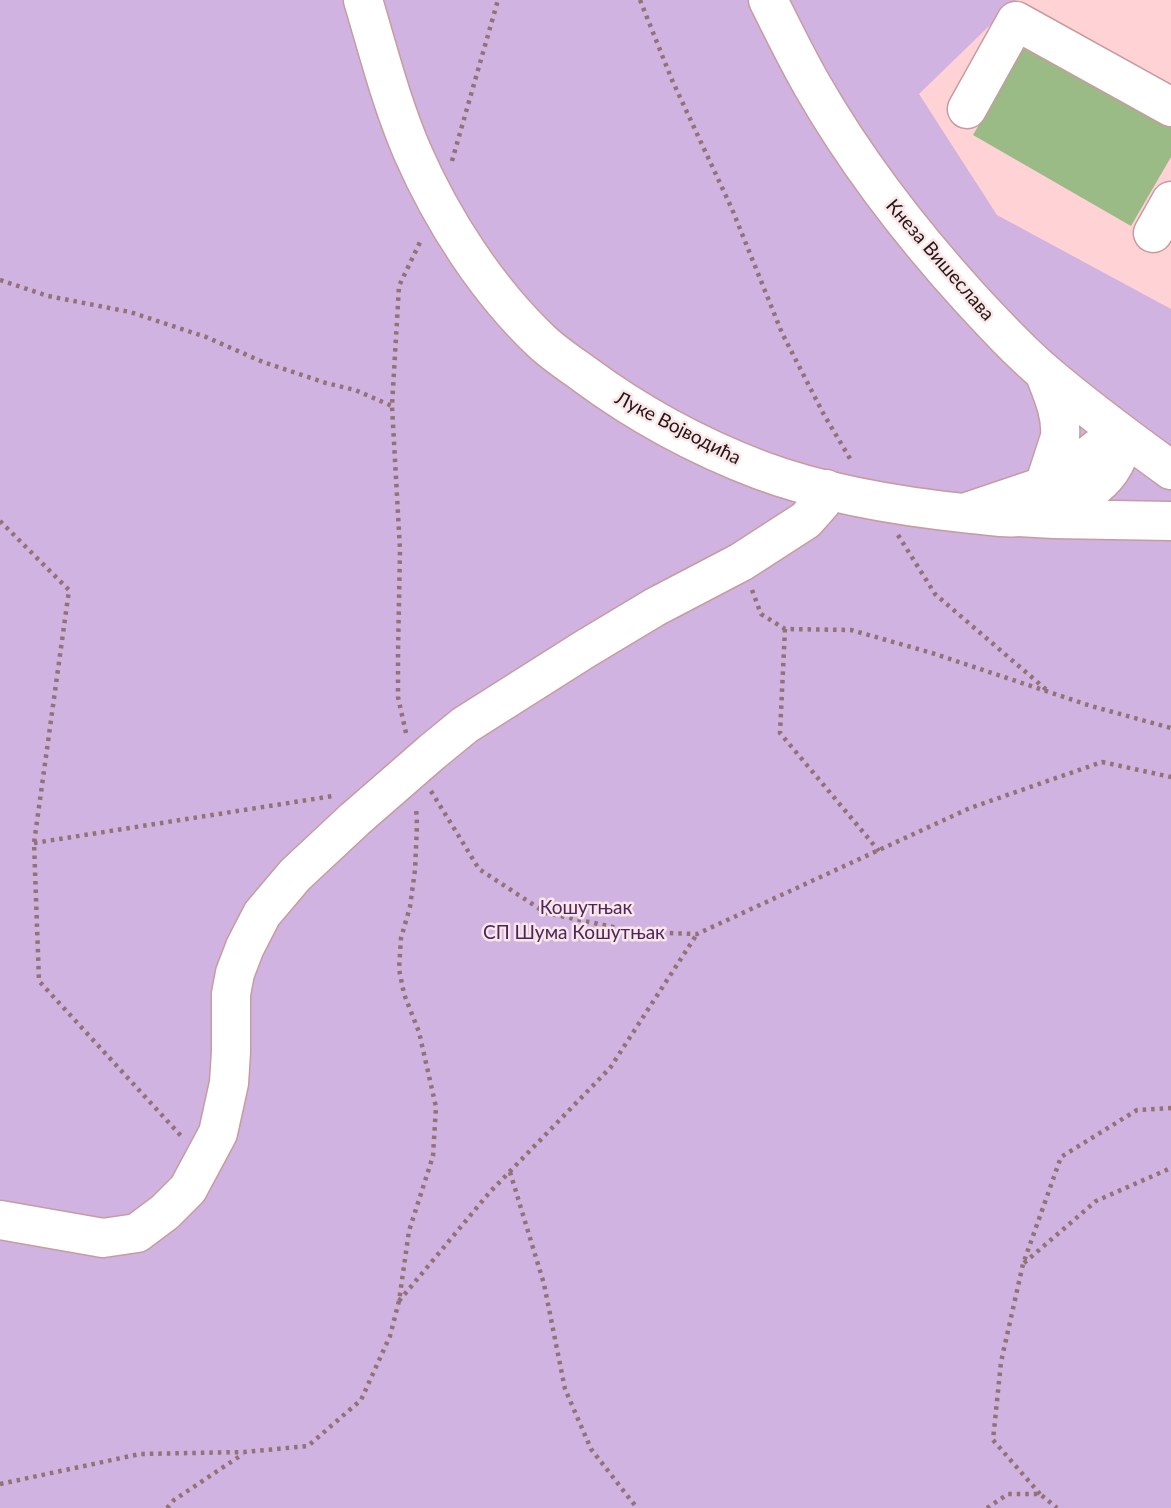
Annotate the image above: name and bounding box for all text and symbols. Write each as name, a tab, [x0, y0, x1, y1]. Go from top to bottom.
street label: Кнеза Вишеслава	[881, 195, 999, 325]
street label: Луке Војводића	[611, 387, 745, 469]
park label: Кошутњак	[540, 897, 632, 919]
park label: СП Шума Кошутњак	[483, 922, 665, 944]

